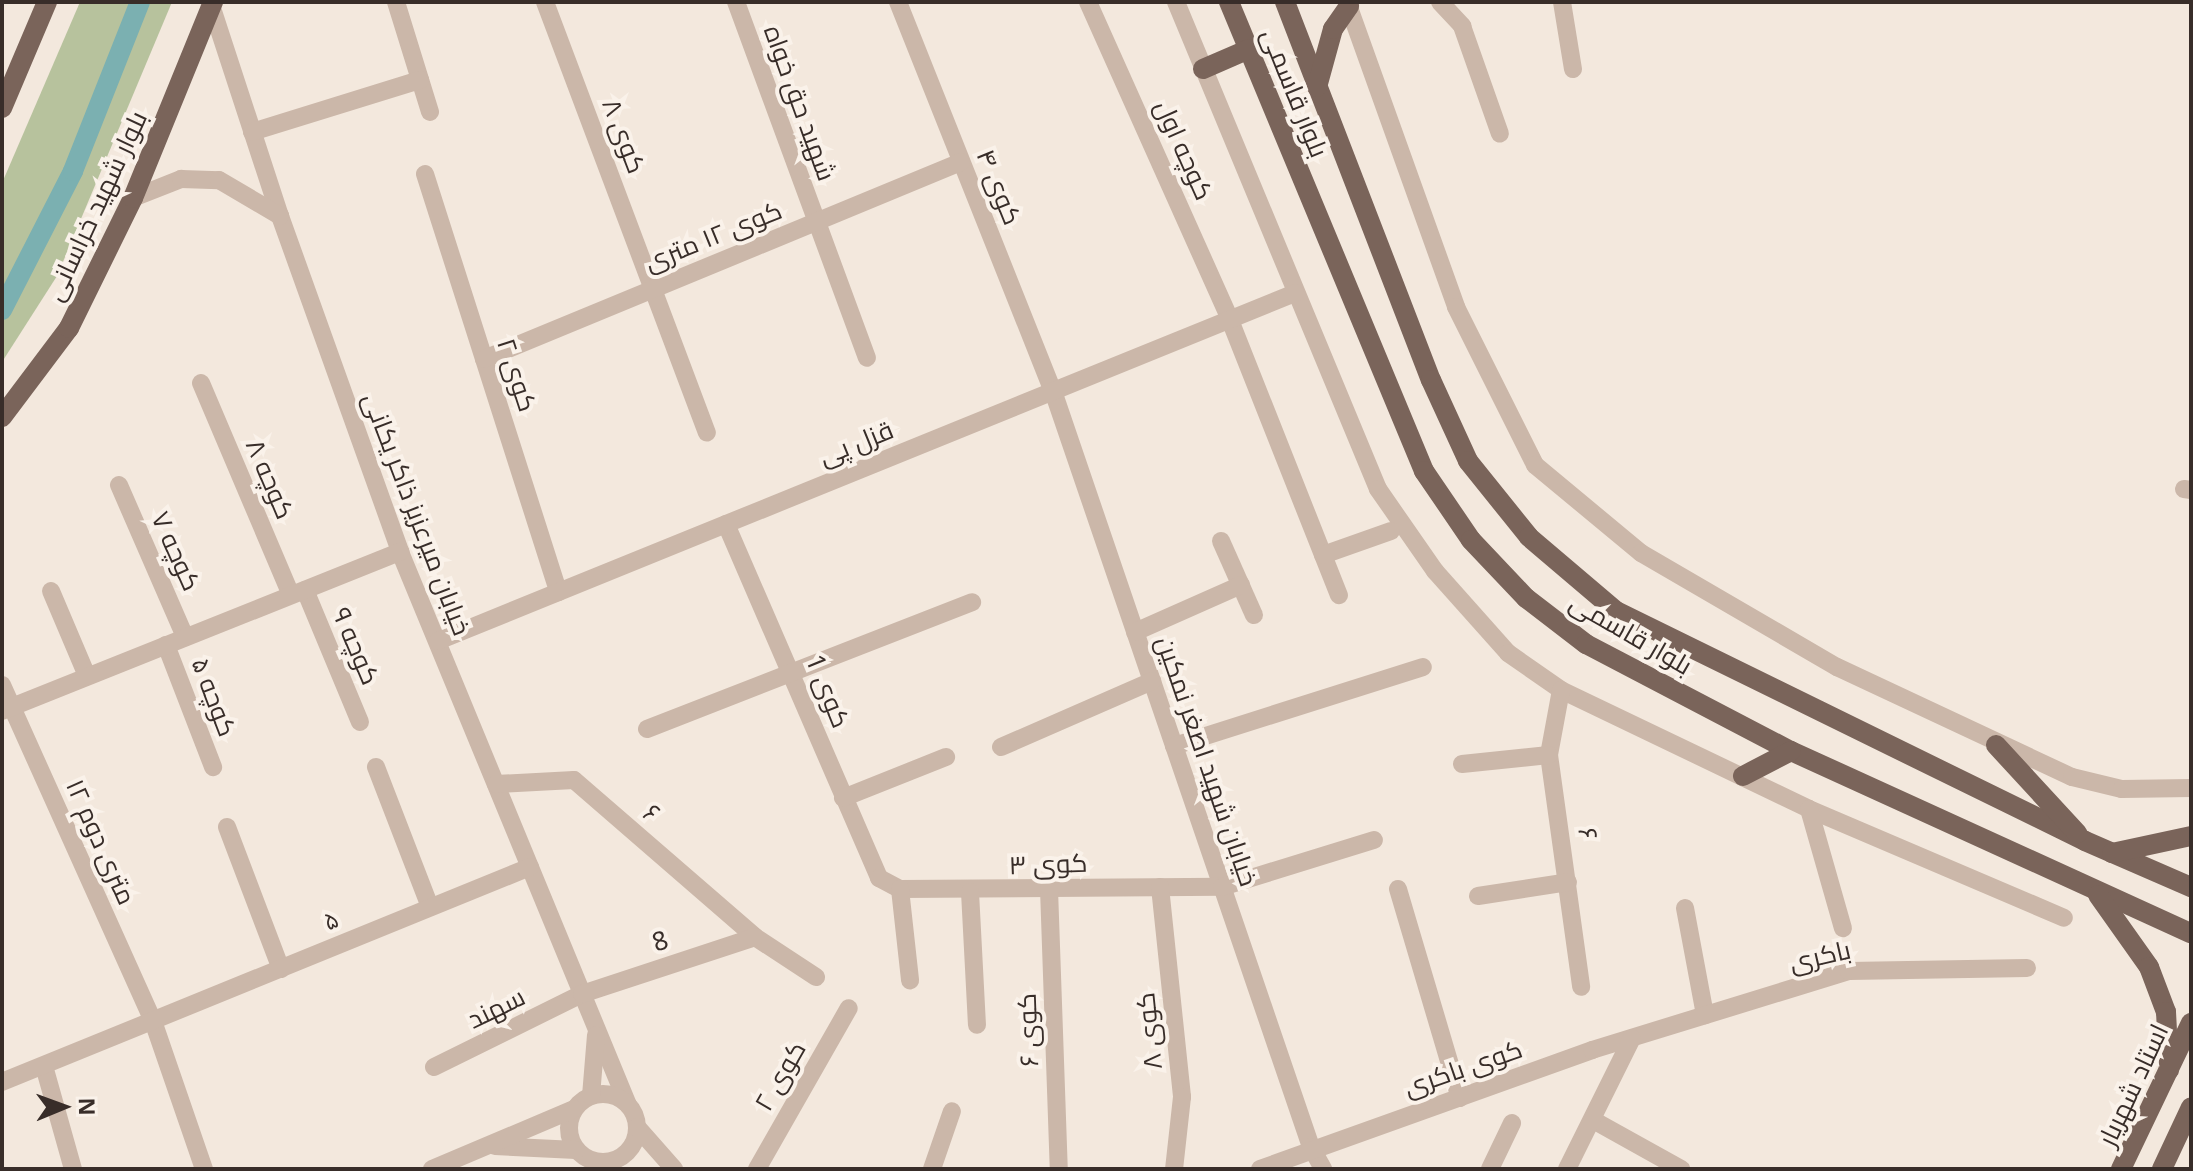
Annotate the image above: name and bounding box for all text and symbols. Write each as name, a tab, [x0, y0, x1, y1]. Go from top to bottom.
street label: شهید حق خواه	[757, 21, 843, 185]
street label: بلوار قاسمی	[1255, 24, 1335, 162]
street label: کوی ۸	[596, 94, 652, 178]
street label: کوچه اول	[1148, 95, 1220, 205]
street label: بلوار شهید خراسانی	[38, 106, 154, 306]
street label: کوی ۴	[970, 145, 1028, 229]
street label: کوی ۱۲ متری	[640, 194, 786, 278]
street label: کوی ۲	[491, 334, 543, 416]
street label: خیابان میرعزیز ذاکر یکانی	[356, 388, 478, 640]
street label: قزل پی	[814, 414, 898, 472]
street label: کوچه ۸	[239, 434, 301, 524]
street label: کوچه ۷	[145, 506, 207, 596]
street label: بلوار قاسمی	[1564, 586, 1698, 682]
street label: کوچه ۹	[326, 603, 386, 689]
street label: خیابان شهید اصغر نمکین	[1150, 632, 1264, 890]
street label: کوی 1	[799, 650, 857, 732]
street label: کوچه ۵	[185, 653, 243, 741]
street label: ۱۲ متری دوم	[60, 775, 142, 909]
street label: ۶	[637, 797, 667, 829]
street label: ۶	[1572, 826, 1604, 842]
street label: کوی ۳	[1008, 847, 1088, 881]
street label: ۵	[319, 903, 343, 937]
street label: 8	[648, 924, 672, 958]
street label: باکری	[1786, 934, 1854, 978]
street label: سهند	[462, 981, 530, 1035]
street label: کوی ۸	[1129, 991, 1169, 1071]
street label: کوی ۶	[1011, 993, 1045, 1067]
street label: استاد شهریار	[2091, 1019, 2175, 1151]
street label: کوی باکری	[1400, 1033, 1526, 1103]
street label: کوی ۲	[748, 1036, 812, 1116]
north arrow	[24, 1067, 104, 1147]
text: N	[73, 1097, 103, 1116]

